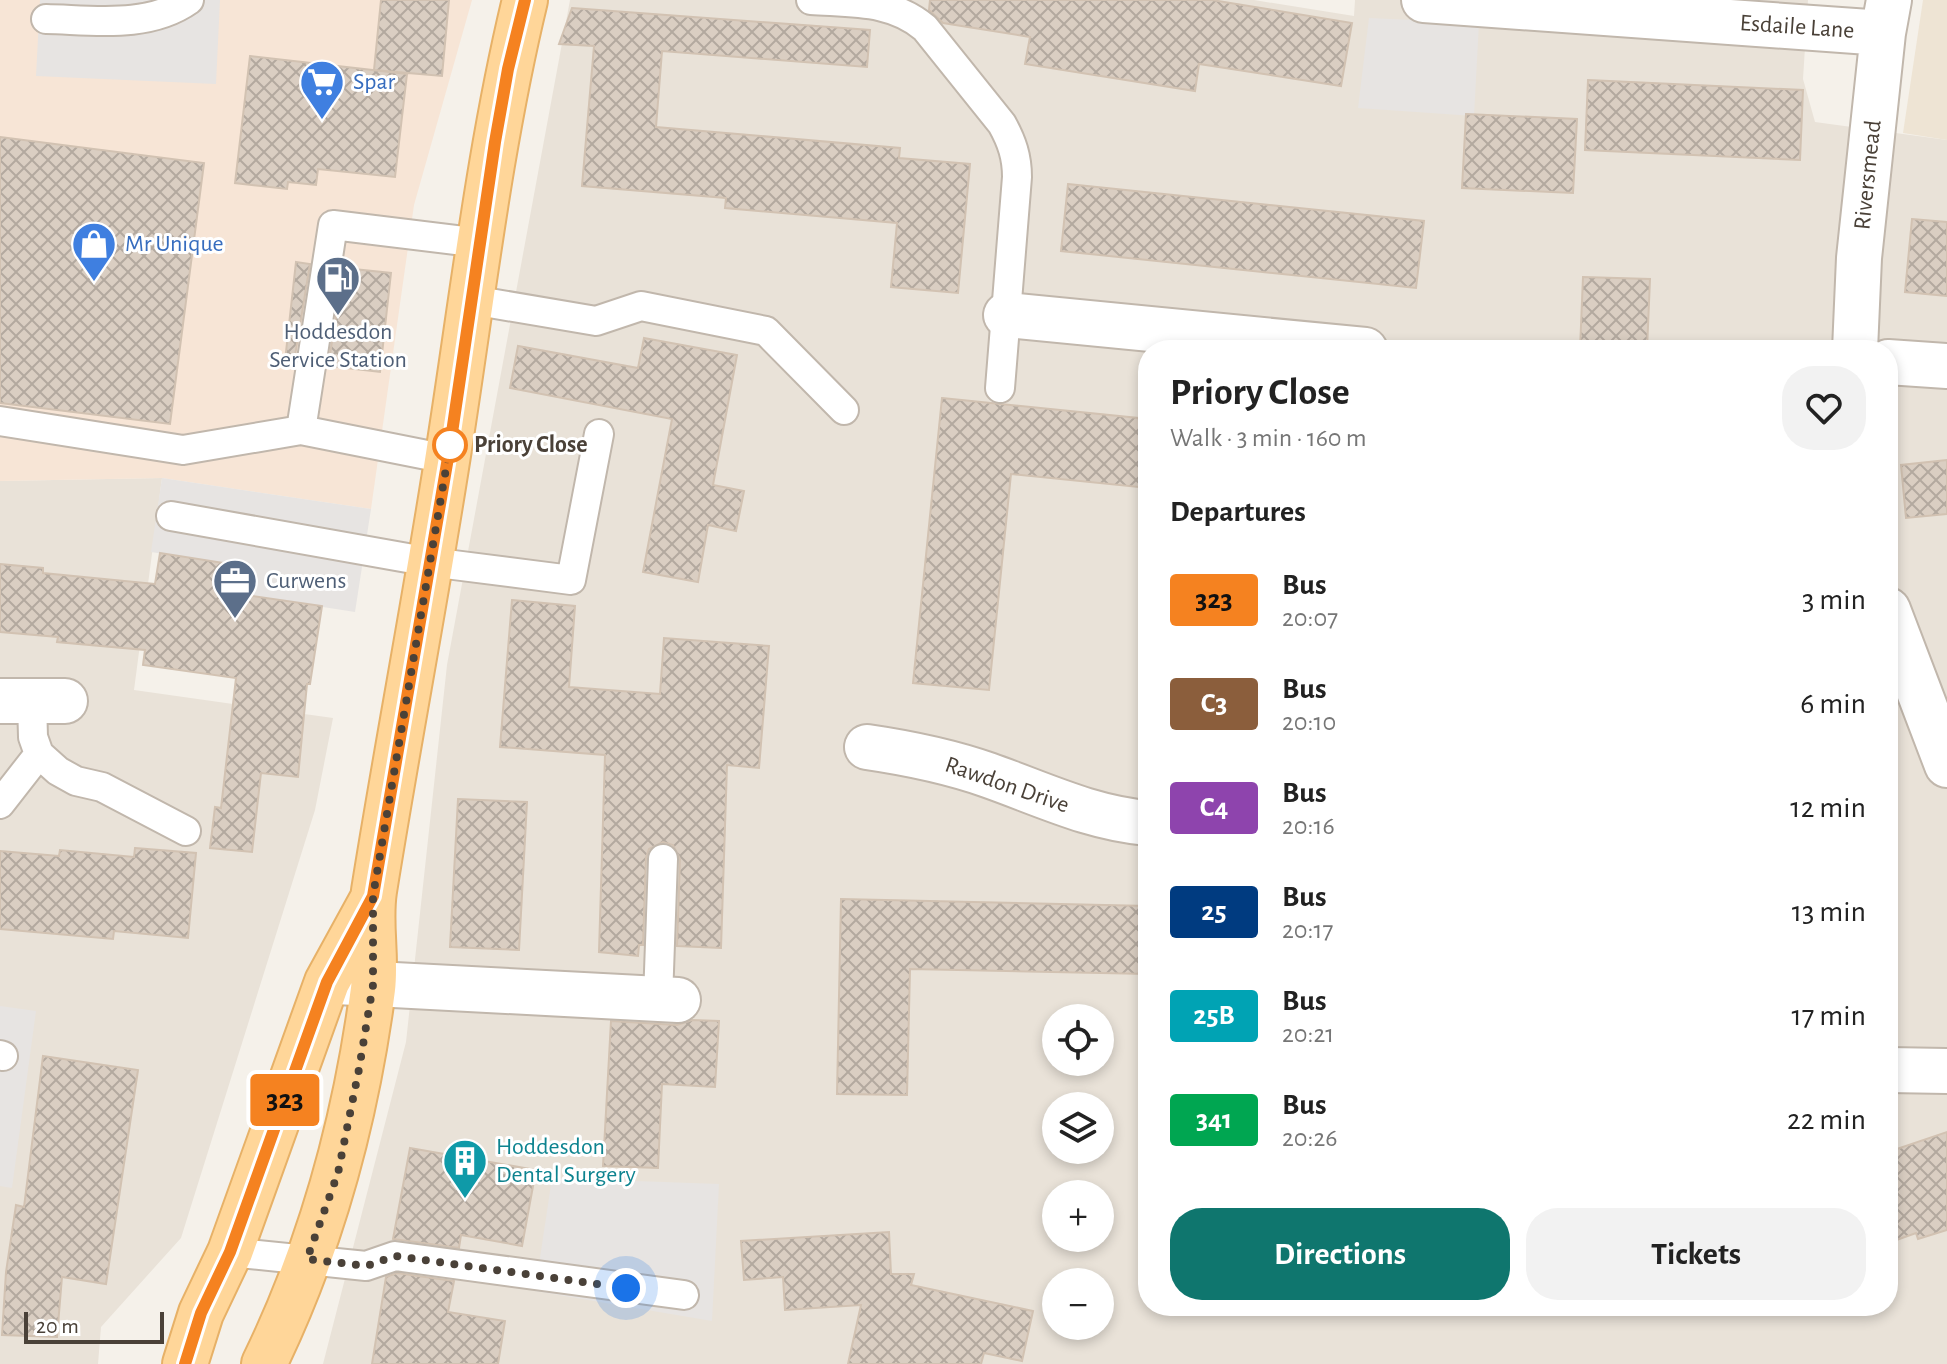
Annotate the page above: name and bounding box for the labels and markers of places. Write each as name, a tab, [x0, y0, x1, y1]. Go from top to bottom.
supermarket icon: Spar	[298, 58, 346, 121]
place label: Spar	[353, 70, 395, 94]
shop icon: Mr Unique	[70, 220, 118, 283]
place label: Mr Unique	[125, 232, 224, 256]
fuel station icon: Hoddesdon Service Station	[314, 254, 362, 317]
place label: Hoddesdon Service Station	[269, 320, 407, 372]
marker: Priory Close	[433, 428, 467, 462]
place label: Priory Close	[474, 433, 588, 457]
office icon: Curwens	[211, 557, 259, 620]
place label: Curwens	[266, 569, 346, 593]
place label: Hoddesdon Dental Surgery	[496, 1135, 636, 1187]
building icon: Hoddesdon Dental Surgery	[441, 1137, 489, 1200]

